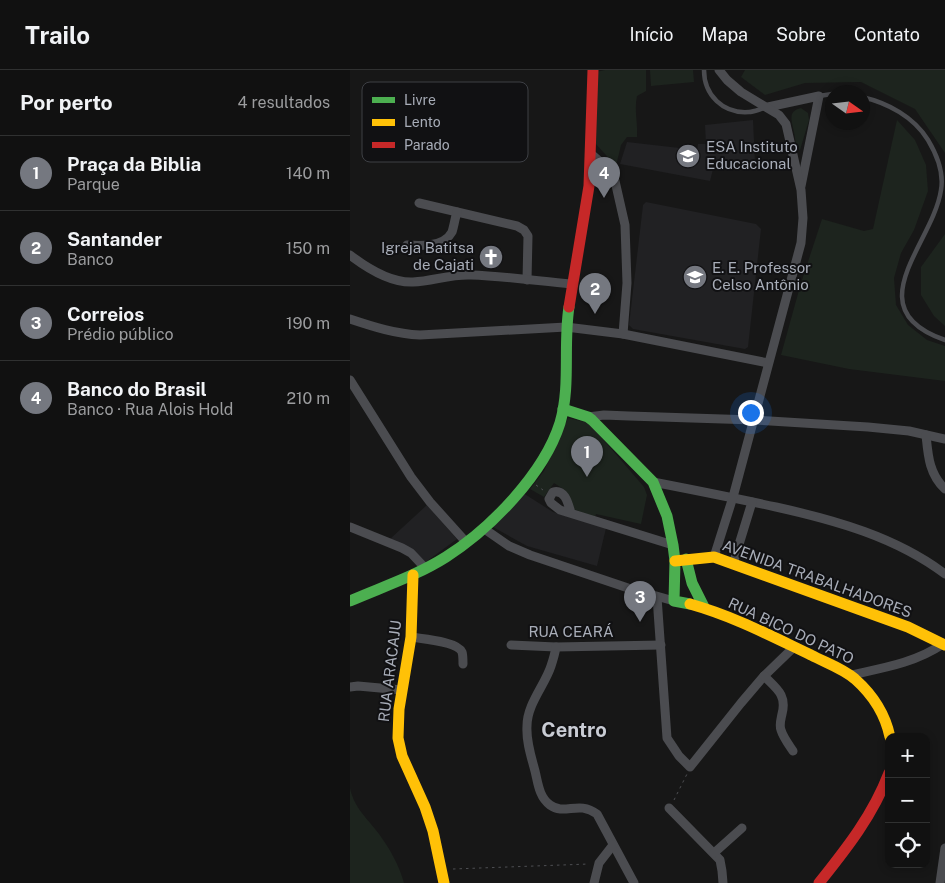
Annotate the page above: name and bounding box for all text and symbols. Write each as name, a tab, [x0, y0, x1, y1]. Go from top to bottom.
text: Trailo	[25, 21, 90, 49]
text: Início	[629, 24, 674, 45]
text: Mapa	[702, 24, 748, 45]
text: Sobre	[776, 24, 826, 45]
text: Contato	[854, 24, 920, 45]
legend	[362, 82, 528, 162]
north arrow	[825, 85, 870, 130]
text: Por perto	[20, 90, 113, 115]
text: Livre	[404, 92, 436, 108]
text: 4 resultados	[238, 93, 330, 112]
text: Lento	[404, 114, 441, 130]
text: Parado	[404, 137, 450, 153]
place label: ESA Instituto Educacional	[706, 138, 798, 172]
school or university icon: ESA Instituto Educacional	[675, 143, 701, 169]
text: Praça da Biblia	[67, 153, 201, 175]
pin: 4	[588, 157, 620, 198]
text: 1	[33, 164, 39, 183]
text: 140 m	[286, 164, 330, 183]
text: Parque	[67, 175, 120, 194]
text: Santander	[67, 228, 162, 250]
text: 2	[31, 239, 41, 258]
text: 150 m	[286, 239, 330, 258]
place label: Igreja Batitsa de Cajati	[381, 239, 474, 273]
church icon: Igreja Batitsa de Cajati	[478, 244, 504, 270]
text: Banco	[67, 250, 114, 269]
place label: E. E. Professor Celso Antônio	[712, 259, 811, 293]
school or university icon: E. E. Professor Celso Antônio	[682, 264, 708, 290]
pin: 2	[579, 273, 611, 314]
text: Correios	[67, 303, 144, 325]
text: 3	[31, 314, 41, 333]
text: 190 m	[286, 314, 330, 333]
text: Prédio público	[67, 325, 174, 344]
text: Banco do Brasil	[67, 378, 207, 400]
text: 4	[31, 389, 41, 408]
text: 210 m	[286, 389, 330, 408]
text: Banco · Rua Alois Hold	[67, 400, 233, 419]
your location	[738, 400, 764, 426]
pin: 1	[571, 436, 603, 477]
street label: AVENIDA TRABALHADORES	[720, 536, 914, 621]
pin: 3	[624, 581, 656, 622]
street label: RUA BICO DO PATO	[726, 594, 857, 667]
street label: RUA ARACAJU	[375, 619, 404, 723]
street label: RUA CEARÁ	[528, 623, 614, 640]
district label: Centro	[541, 718, 607, 742]
map controls	[885, 733, 930, 868]
button: +	[885, 733, 930, 778]
button: −	[885, 778, 930, 823]
button: locate	[885, 823, 930, 868]

